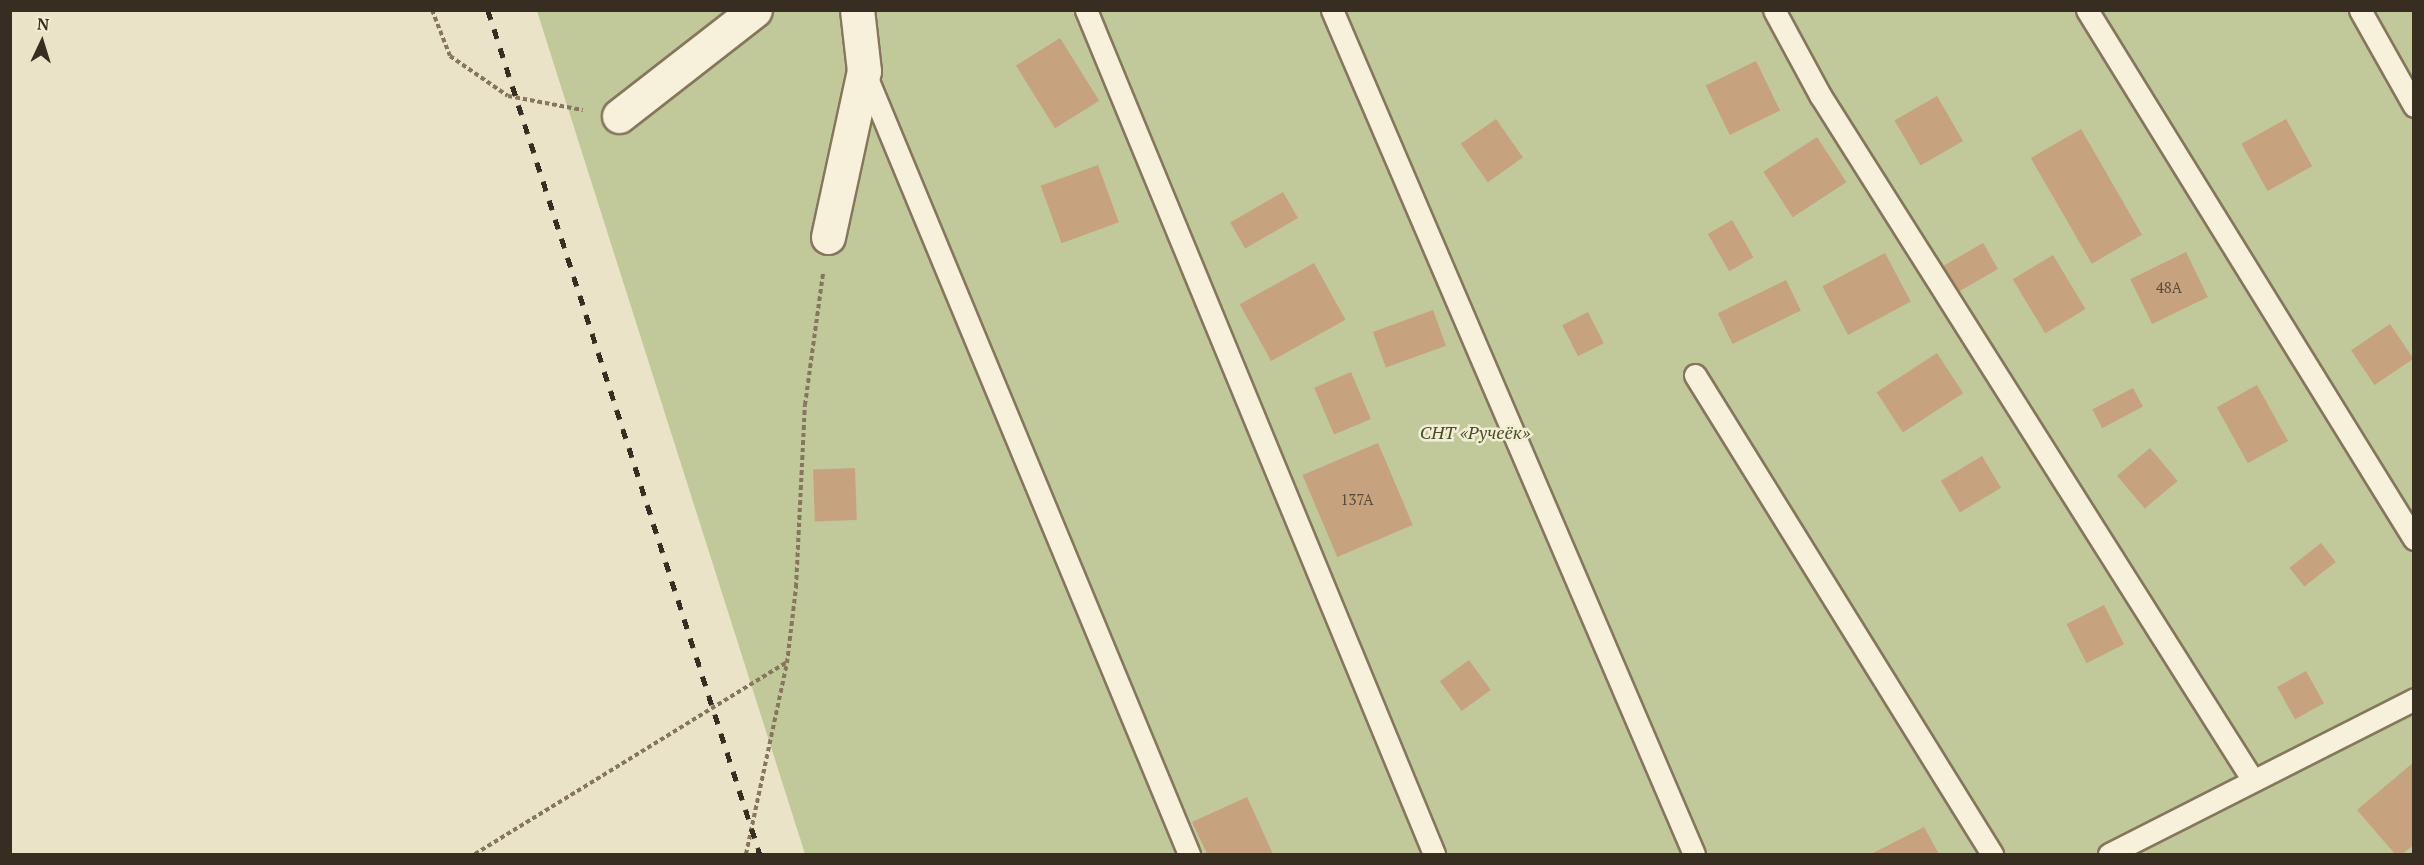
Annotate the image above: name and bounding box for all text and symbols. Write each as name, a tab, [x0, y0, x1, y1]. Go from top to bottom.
north arrow	[12, 12, 72, 72]
text: N	[36, 13, 50, 35]
house number: 48А	[2156, 279, 2182, 297]
park label: СНТ «Ручеёк»	[1420, 421, 1530, 443]
house number: 137А	[1340, 491, 1374, 509]

